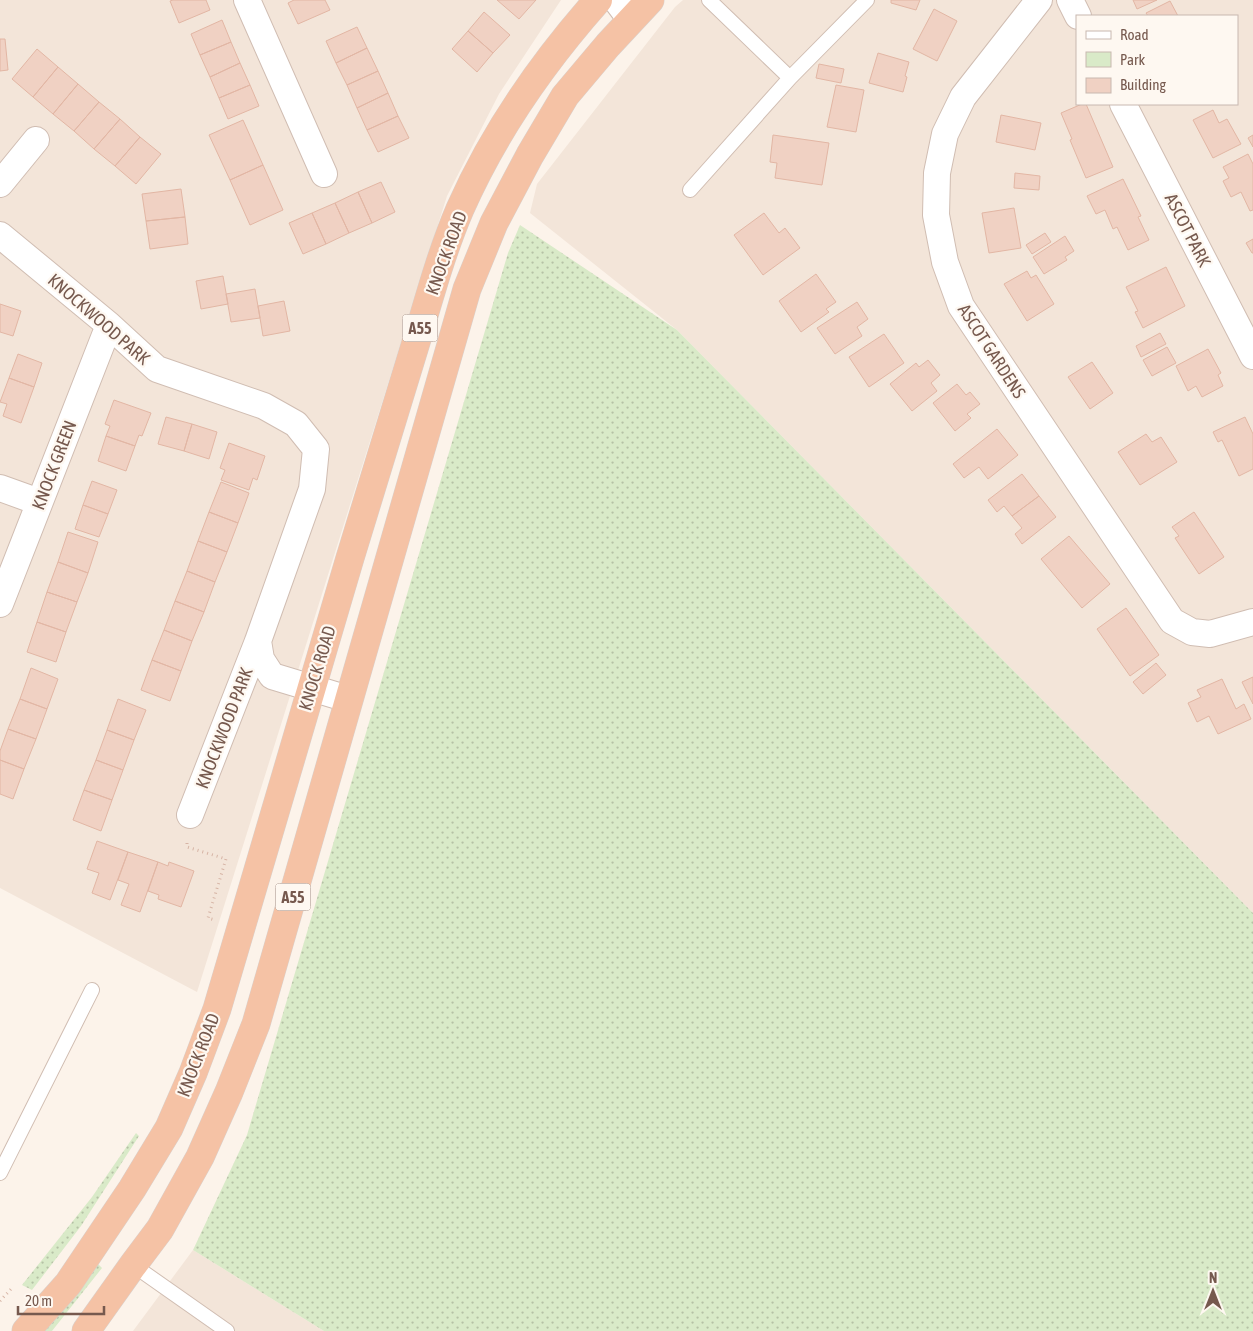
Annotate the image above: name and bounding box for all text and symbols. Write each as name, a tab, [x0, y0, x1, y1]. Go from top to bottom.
legend	[1076, 15, 1238, 105]
text: Road	[1120, 26, 1149, 43]
text: Park	[1120, 51, 1145, 68]
text: Building	[1120, 76, 1166, 93]
street label: ASCOT PARK	[1161, 190, 1215, 270]
street label: KNOCK ROAD	[421, 208, 471, 298]
street label: KNOCKWOOD PARK	[44, 269, 154, 369]
street label: ASCOT GARDENS	[954, 300, 1030, 402]
road number: A55	[402, 314, 438, 342]
street label: KNOCK GREEN	[27, 417, 81, 513]
street label: KNOCK ROAD	[294, 623, 340, 713]
street label: KNOCKWOOD PARK	[191, 664, 257, 792]
road number: A55	[276, 884, 310, 910]
street label: KNOCK ROAD	[173, 1010, 223, 1100]
north arrow	[1188, 1266, 1238, 1316]
text: N	[1209, 1270, 1217, 1286]
scale bar	[18, 1284, 104, 1316]
text: 20 m	[25, 1292, 52, 1309]

